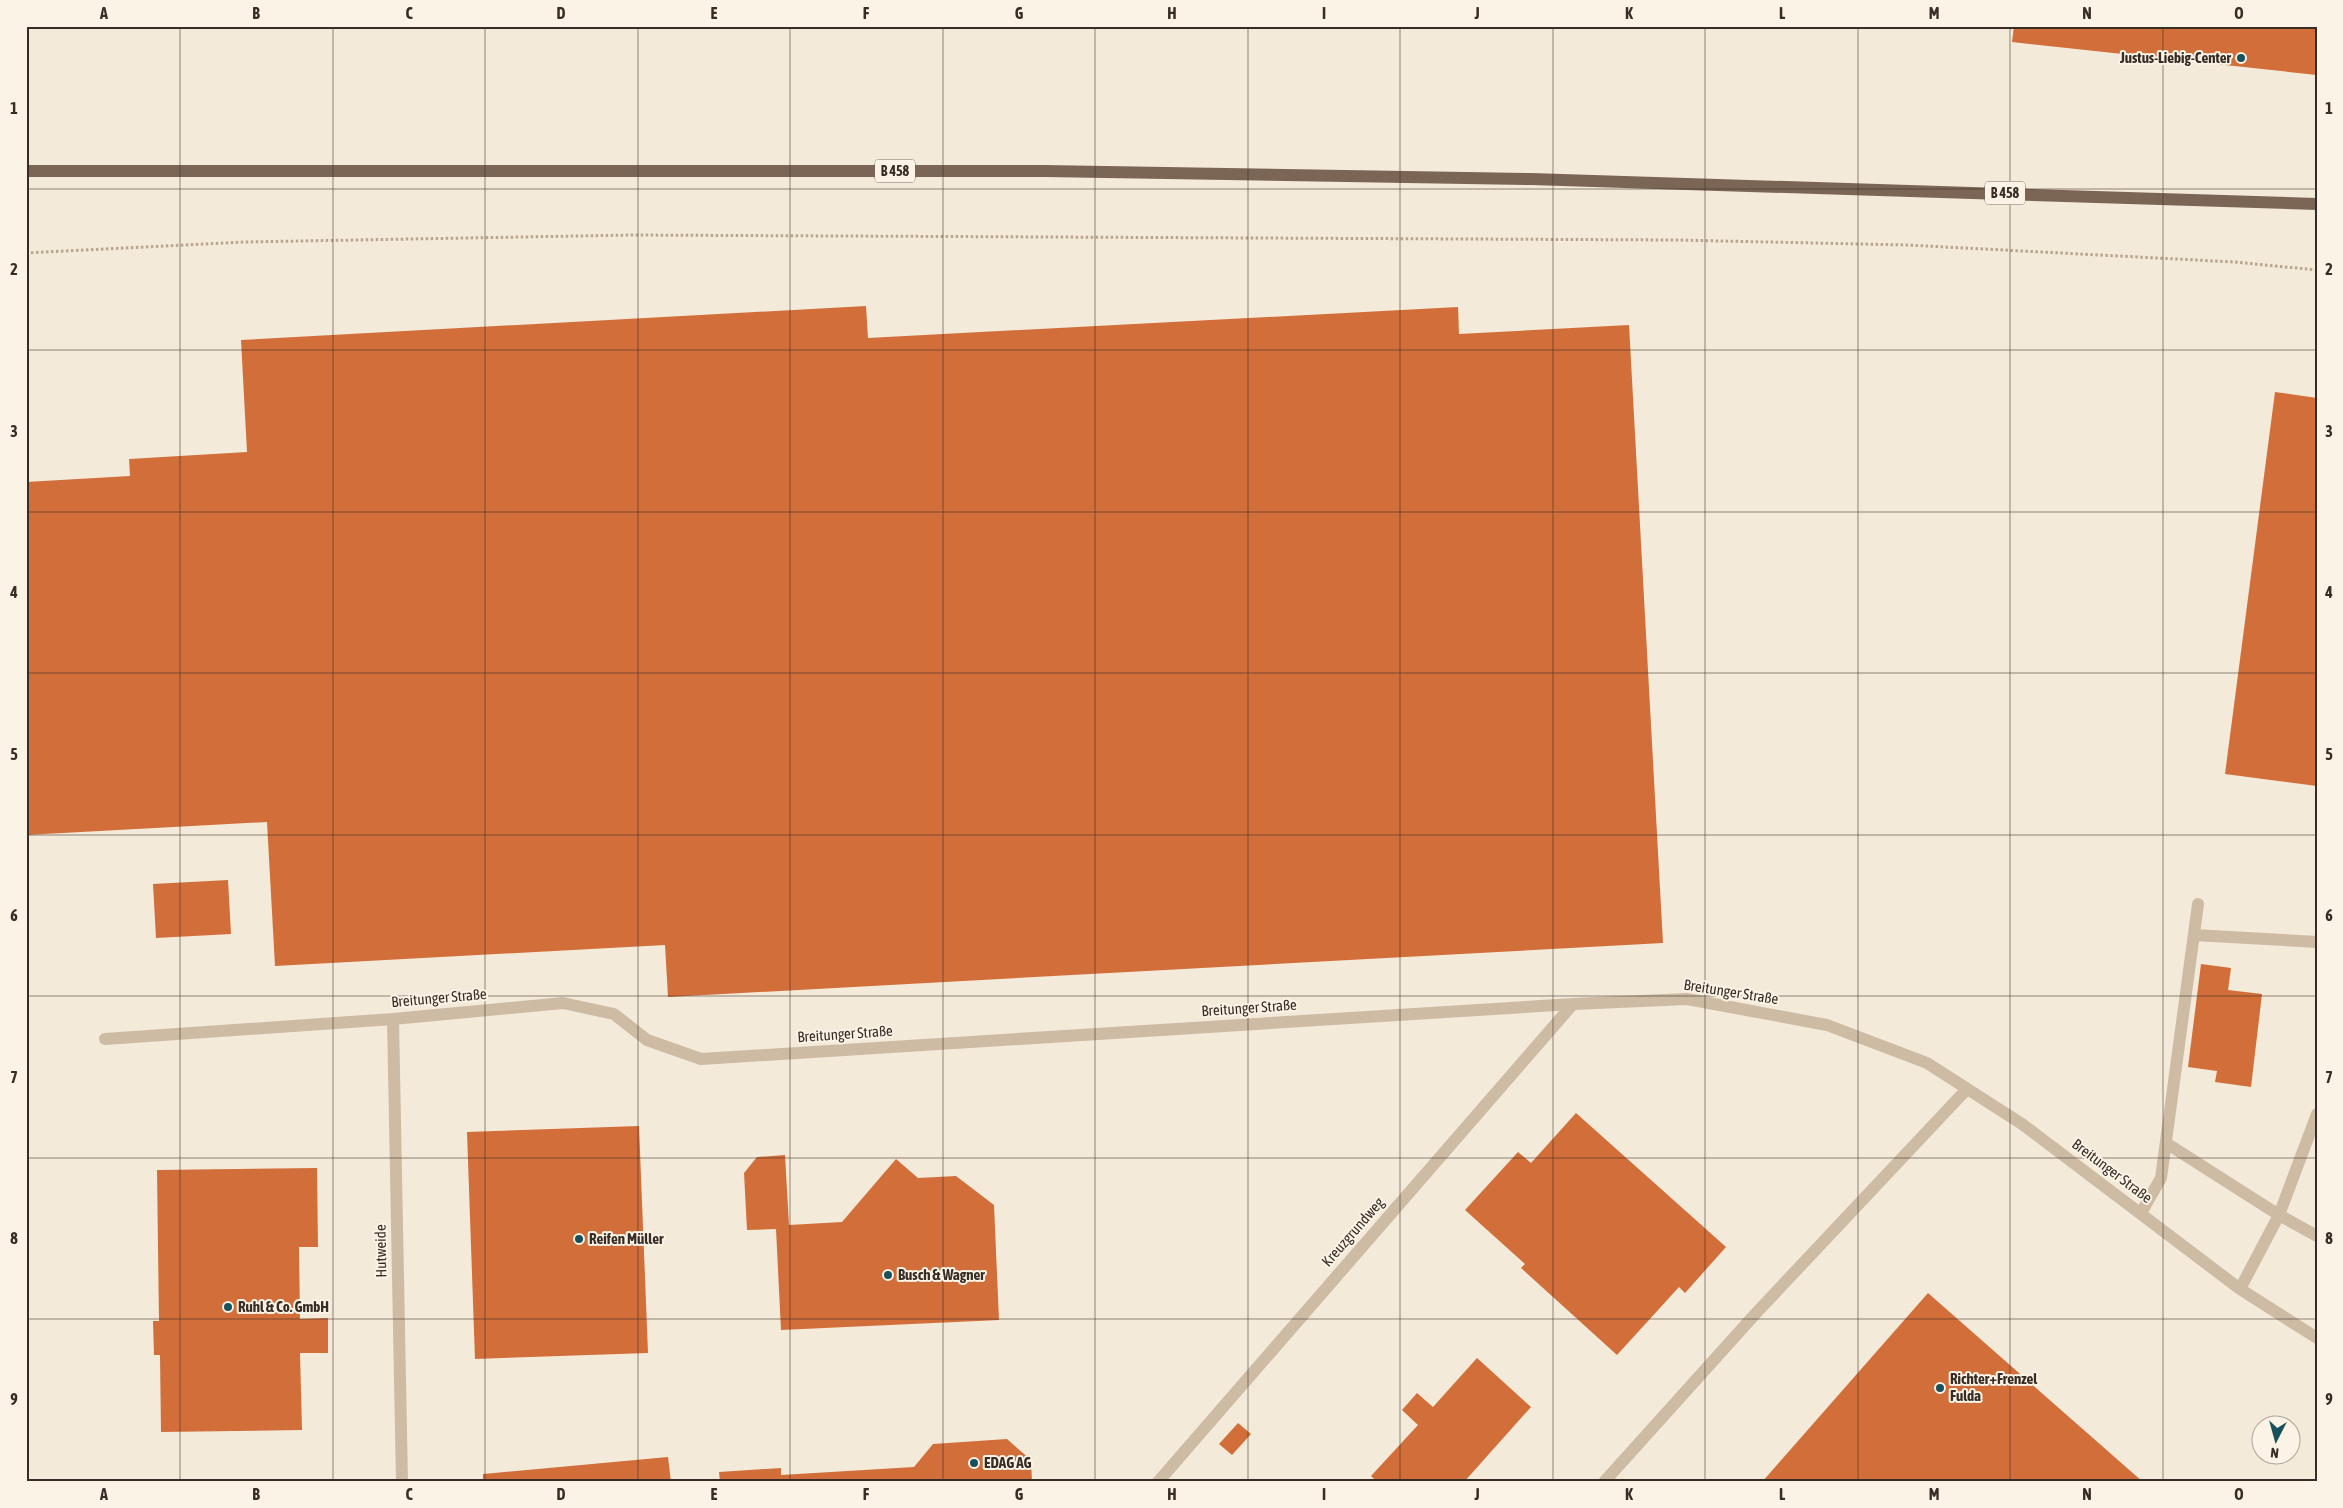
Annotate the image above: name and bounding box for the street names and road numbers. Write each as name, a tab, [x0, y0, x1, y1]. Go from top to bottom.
road number: B 458	[875, 160, 915, 182]
road number: B 458	[1985, 182, 2025, 204]
street label: Breitunger Straße	[1683, 976, 1780, 1007]
street label: Breitunger Straße	[391, 985, 488, 1010]
street label: Breitunger Straße	[1201, 996, 1297, 1019]
street label: Breitunger Straße	[797, 1022, 893, 1045]
street label: Breitunger Straße	[2069, 1135, 2156, 1206]
street label: Kreuzgrundweg	[1318, 1193, 1388, 1270]
street label: Hutweide	[372, 1224, 389, 1278]

